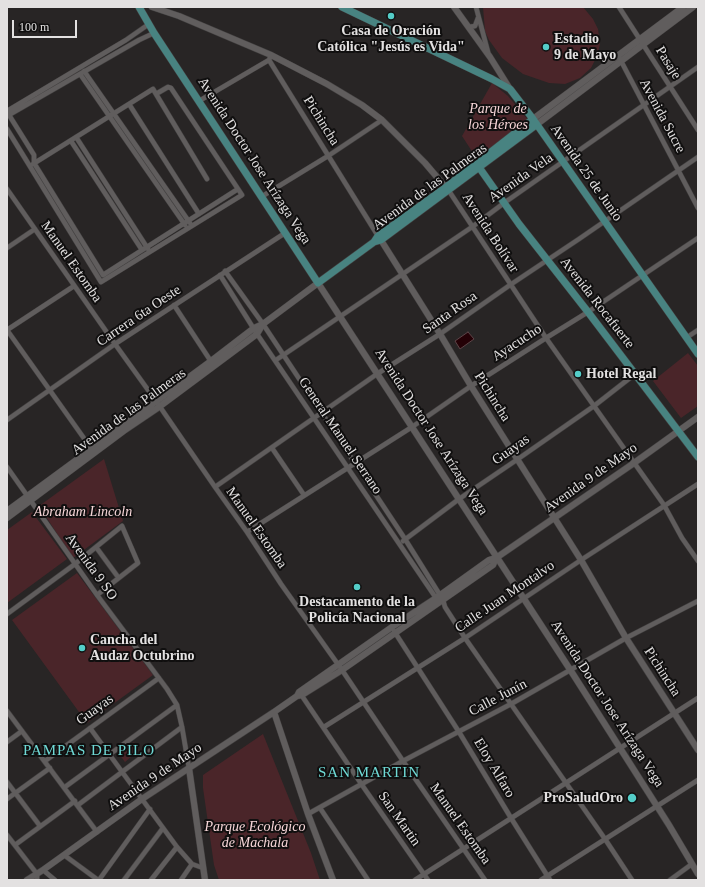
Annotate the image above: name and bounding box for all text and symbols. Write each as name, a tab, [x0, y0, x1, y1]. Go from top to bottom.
marker: Casa de Oración Católica "Jesús es Vida"	[386, 11, 396, 21]
scale bar	[14, 12, 79, 38]
text: 100 m	[19, 20, 49, 34]
place label: Casa de Oración Católica "Jesús es Vida"	[317, 23, 465, 56]
place label: Estadio 9 de Mayo	[554, 31, 616, 64]
marker: Estadio 9 de Mayo	[541, 42, 551, 52]
street label: Pasaje	[651, 43, 685, 83]
street label: Avenida Doctor Jose Arízaga Vega	[194, 74, 314, 248]
street label: Avenida Sucre	[635, 76, 689, 156]
street label: Pichincha	[299, 93, 343, 149]
park label: Parque de los Héroes	[468, 101, 528, 134]
street label: Avenida 25 de Junio	[546, 121, 626, 225]
street label: Avenida de las Palmeras	[370, 140, 490, 234]
street label: Avenida Vela	[486, 150, 556, 206]
street label: Avenida Bolívar	[458, 190, 522, 276]
street label: Manuel Estomba	[37, 218, 105, 306]
street label: Avenida Rocafuerte	[556, 254, 638, 352]
street label: Carrera 6ta Oeste	[94, 282, 184, 350]
street label: Santa Rosa	[420, 288, 480, 338]
street label: Ayacucho	[489, 321, 545, 365]
street label: Avenida Doctor Jose Arízaga Vega	[371, 345, 491, 519]
street label: Avenida de las Palmeras	[69, 365, 189, 459]
place label: Hotel Regal	[586, 366, 656, 382]
street label: Pichincha	[470, 369, 514, 425]
marker: Hotel Regal	[573, 369, 583, 379]
street label: General Manuel Serrano	[295, 374, 385, 498]
street label: Guayas	[489, 431, 533, 469]
street label: Avenida 9 de Mayo	[541, 440, 641, 516]
street label: Manuel Estomba	[222, 484, 290, 572]
park label: Abraham Lincoln	[34, 504, 132, 520]
street label: Avenida 9 SO	[61, 530, 121, 604]
street label: Calle Juan Montalvo	[452, 557, 558, 637]
marker: Destacamento de la Policía Nacional	[352, 582, 362, 592]
place label: Destacamento de la Policía Nacional	[299, 594, 415, 626]
street label: Avenida Doctor Jose Arízaga Vega	[547, 617, 667, 791]
place label: Cancha del Audaz Octubrino	[90, 632, 195, 664]
marker: Cancha del Audaz Octubrino	[77, 643, 87, 653]
street label: Pichincha	[640, 644, 684, 700]
street label: Calle Junín	[466, 676, 530, 720]
street label: Guayas	[73, 691, 117, 729]
street label: Eloy Alfaro	[470, 735, 518, 801]
street label: Avenida 9 de Mayo	[105, 739, 205, 815]
district label: PAMPAS DE PILO	[23, 742, 155, 760]
district label: SAN MARTIN	[318, 764, 420, 782]
street label: Manuel Estomba	[426, 780, 494, 868]
street label: San Martin	[374, 789, 424, 849]
place label: ProSaludOro	[543, 790, 623, 806]
marker: ProSaludOro	[626, 792, 638, 804]
park label: Parque Ecológico de Machala	[205, 819, 305, 852]

